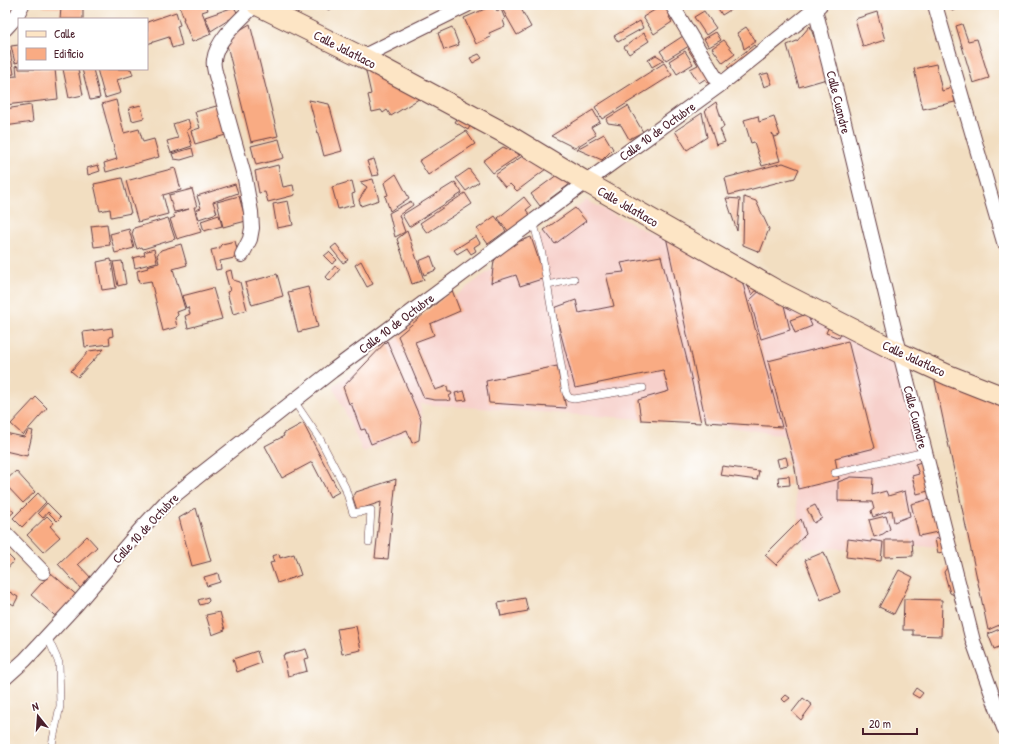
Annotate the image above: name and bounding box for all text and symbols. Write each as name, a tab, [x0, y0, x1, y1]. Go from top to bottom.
legend	[18, 18, 148, 70]
text: Calle	[54, 25, 75, 42]
street label: Calle Jalatlaco	[311, 26, 379, 72]
text: Edificio	[54, 45, 84, 62]
street label: Calle Cuandre	[822, 69, 856, 135]
street label: Calle 10 de Octubre	[615, 97, 699, 165]
street label: Calle Jalatlaco	[594, 181, 662, 231]
street label: Calle 10 de Octubre	[355, 289, 437, 357]
street label: Calle Jalatlaco	[879, 336, 949, 380]
street label: Calle Cuandre	[899, 384, 933, 450]
street label: Calle 10 de Octubre	[108, 489, 182, 567]
north arrow	[18, 696, 58, 736]
text: N	[30, 699, 40, 714]
scale bar	[863, 710, 917, 736]
text: 20 m	[869, 715, 891, 732]

